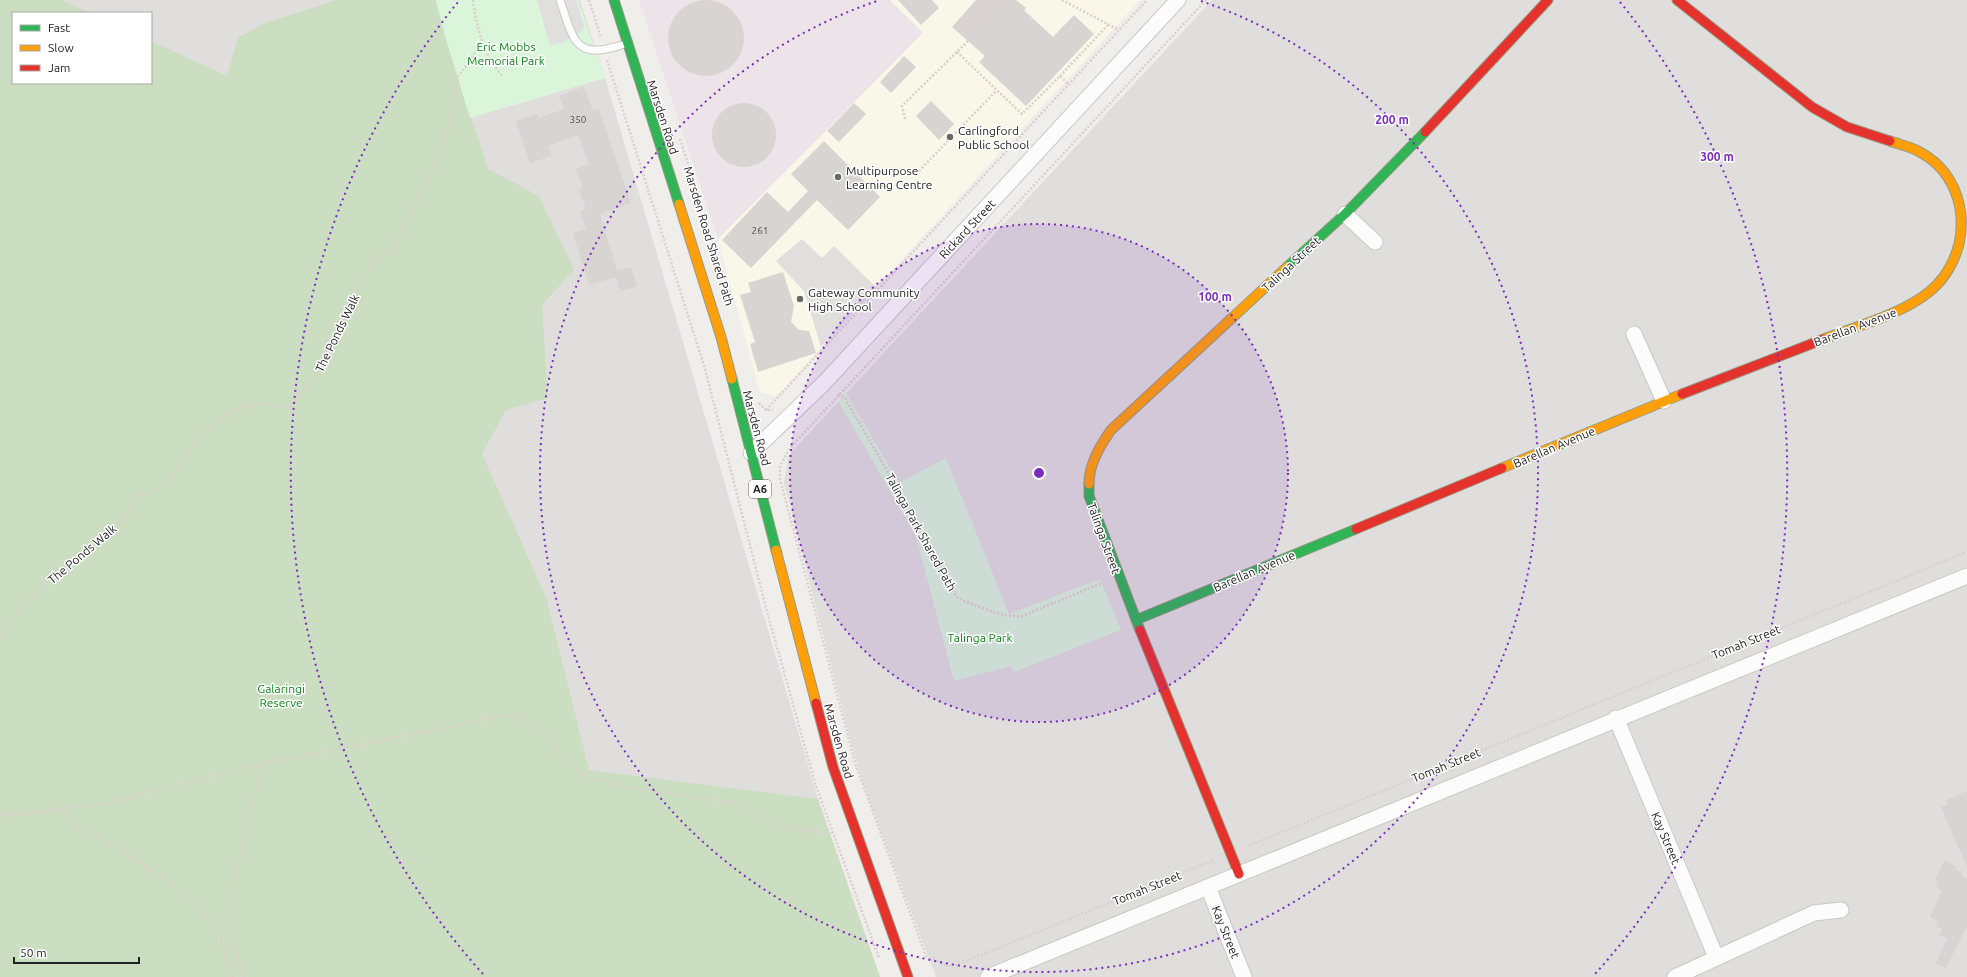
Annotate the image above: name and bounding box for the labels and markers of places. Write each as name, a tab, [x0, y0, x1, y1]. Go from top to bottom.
place label: Carlingford Public School	[958, 124, 1029, 151]
marker: Carlingford Public School	[945, 132, 955, 142]
place label: Multipurpose Learning Centre	[846, 164, 932, 191]
marker: Multipurpose Learning Centre	[833, 172, 843, 182]
place label: Gateway Community High School	[808, 286, 920, 313]
marker: Gateway Community High School	[795, 294, 805, 304]
centre of rings	[1032, 466, 1046, 480]

